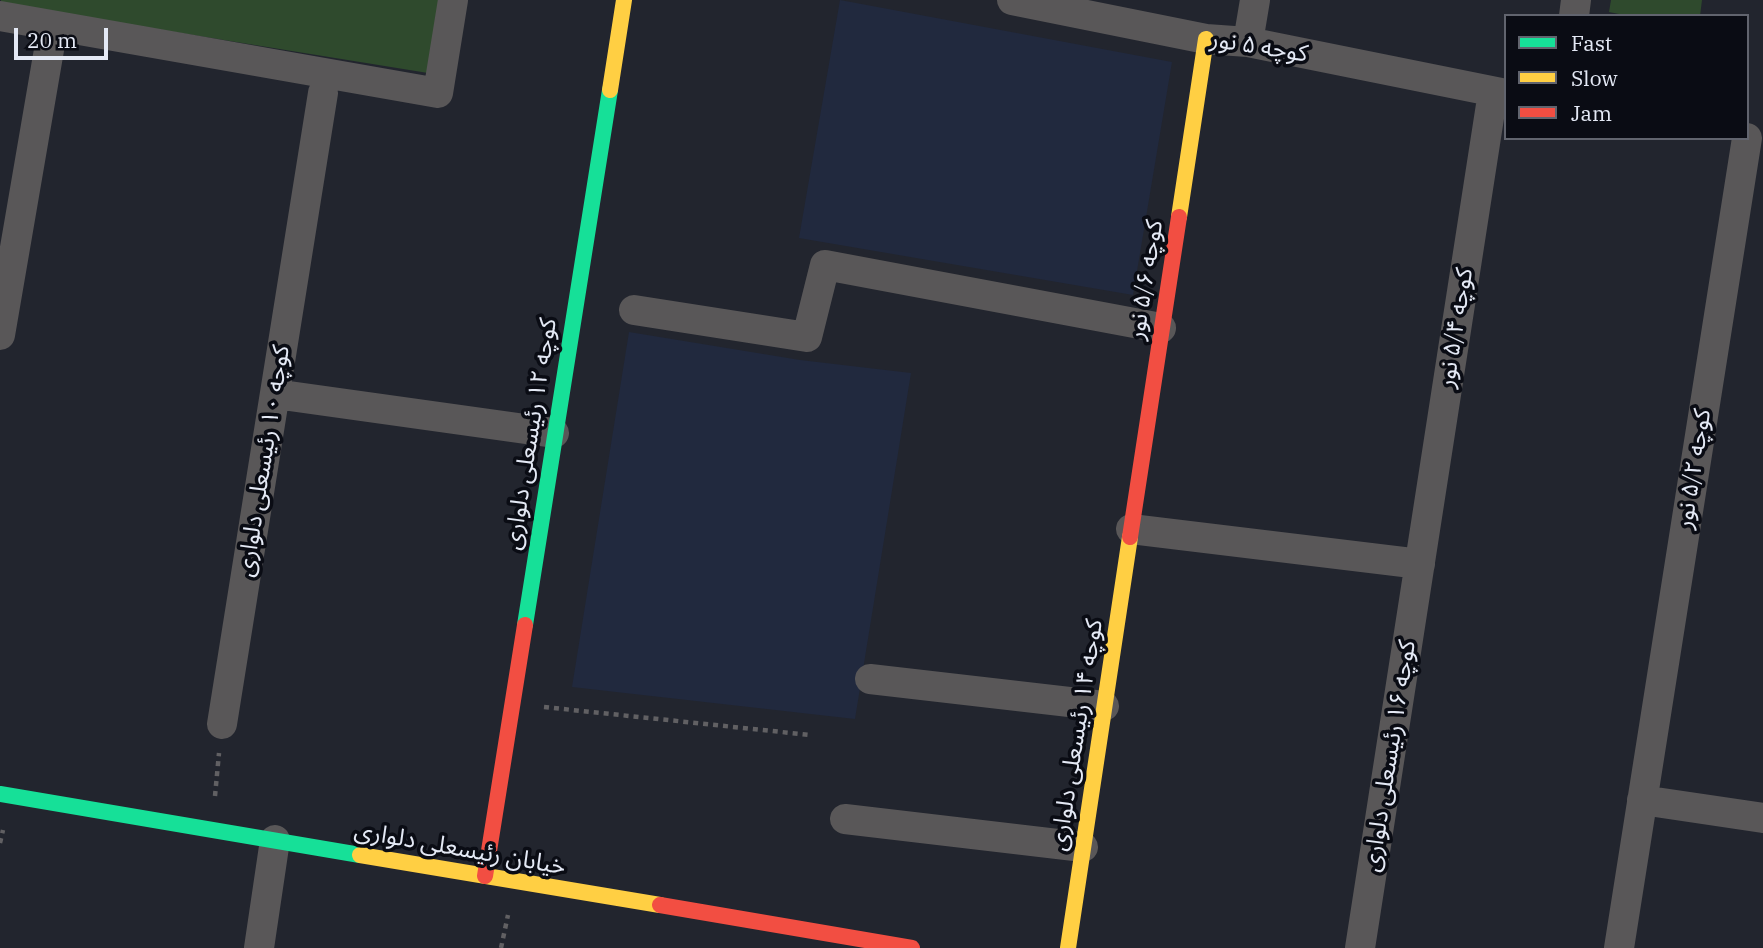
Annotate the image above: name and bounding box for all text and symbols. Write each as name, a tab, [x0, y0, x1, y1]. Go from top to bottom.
scale bar	[18, 14, 112, 58]
legend	[1504, 14, 1749, 140]
street label: کوچه ۵ نور	[1208, 25, 1310, 69]
text: 20 m	[27, 26, 77, 54]
text: Fast	[1571, 29, 1612, 57]
text: Slow	[1571, 64, 1618, 92]
text: Jam	[1571, 99, 1612, 127]
street label: کوچه ۵/۶ نور	[1122, 218, 1170, 342]
street label: کوچه ۵/۴ نور	[1432, 266, 1480, 390]
street label: کوچه ۱۲ رئیسعلی دلواری	[498, 316, 564, 552]
street label: کوچه ۱۰ رئیسعلی دلواری	[231, 343, 297, 579]
street label: کوچه ۵/۲ نور	[1670, 407, 1718, 531]
street label: کوچه ۱۴ رئیسعلی دلواری	[1044, 617, 1110, 853]
street label: کوچه ۱۶ رئیسعلی دلواری	[1357, 638, 1423, 874]
street label: خیابان رئیسعلی دلواری	[352, 816, 568, 882]

